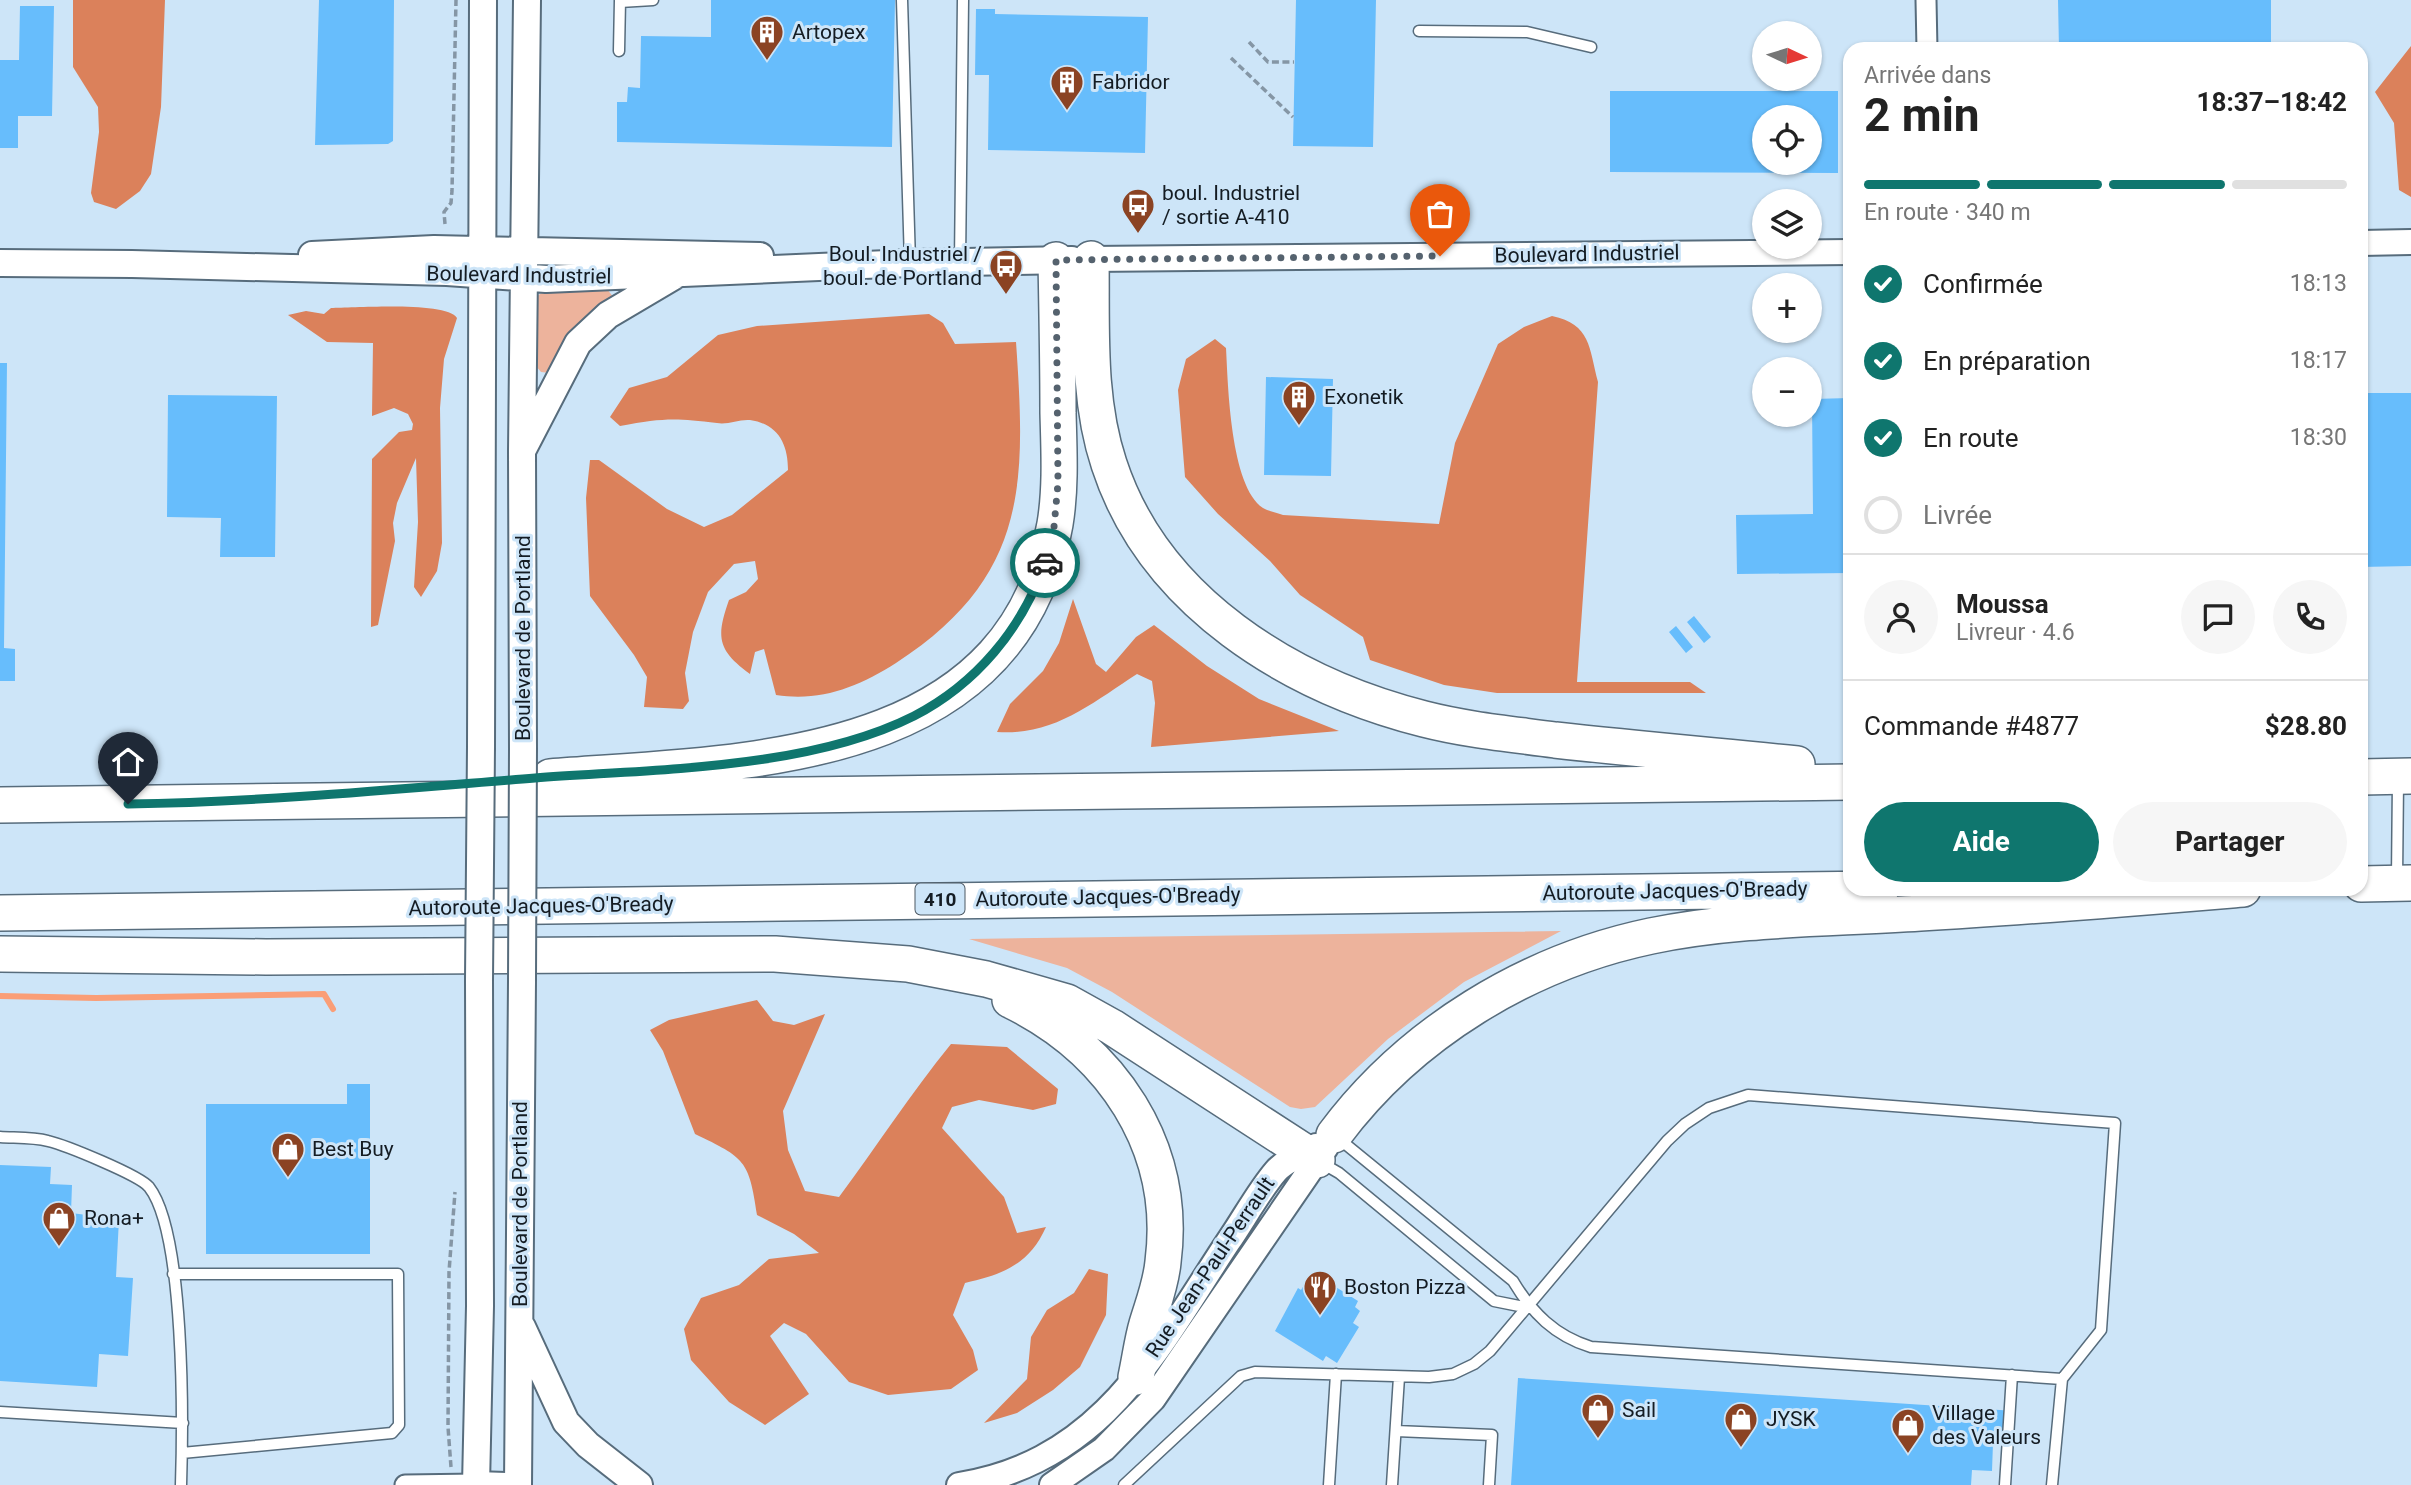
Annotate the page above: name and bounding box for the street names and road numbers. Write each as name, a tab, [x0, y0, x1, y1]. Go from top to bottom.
street label: Boulevard Industriel	[1494, 240, 1680, 268]
street label: Boulevard Industriel	[426, 261, 612, 289]
street label: Boulevard de Portland	[511, 535, 535, 741]
street label: Autoroute Jacques-O'Bready	[1542, 877, 1808, 905]
street label: Autoroute Jacques-O'Bready	[975, 883, 1241, 911]
road number: 410	[916, 884, 964, 914]
street label: Autoroute Jacques-O'Bready	[408, 892, 674, 920]
street label: Boulevard de Portland	[508, 1101, 532, 1307]
street label: Rue Jean-Paul-Perrault	[1141, 1172, 1279, 1362]

